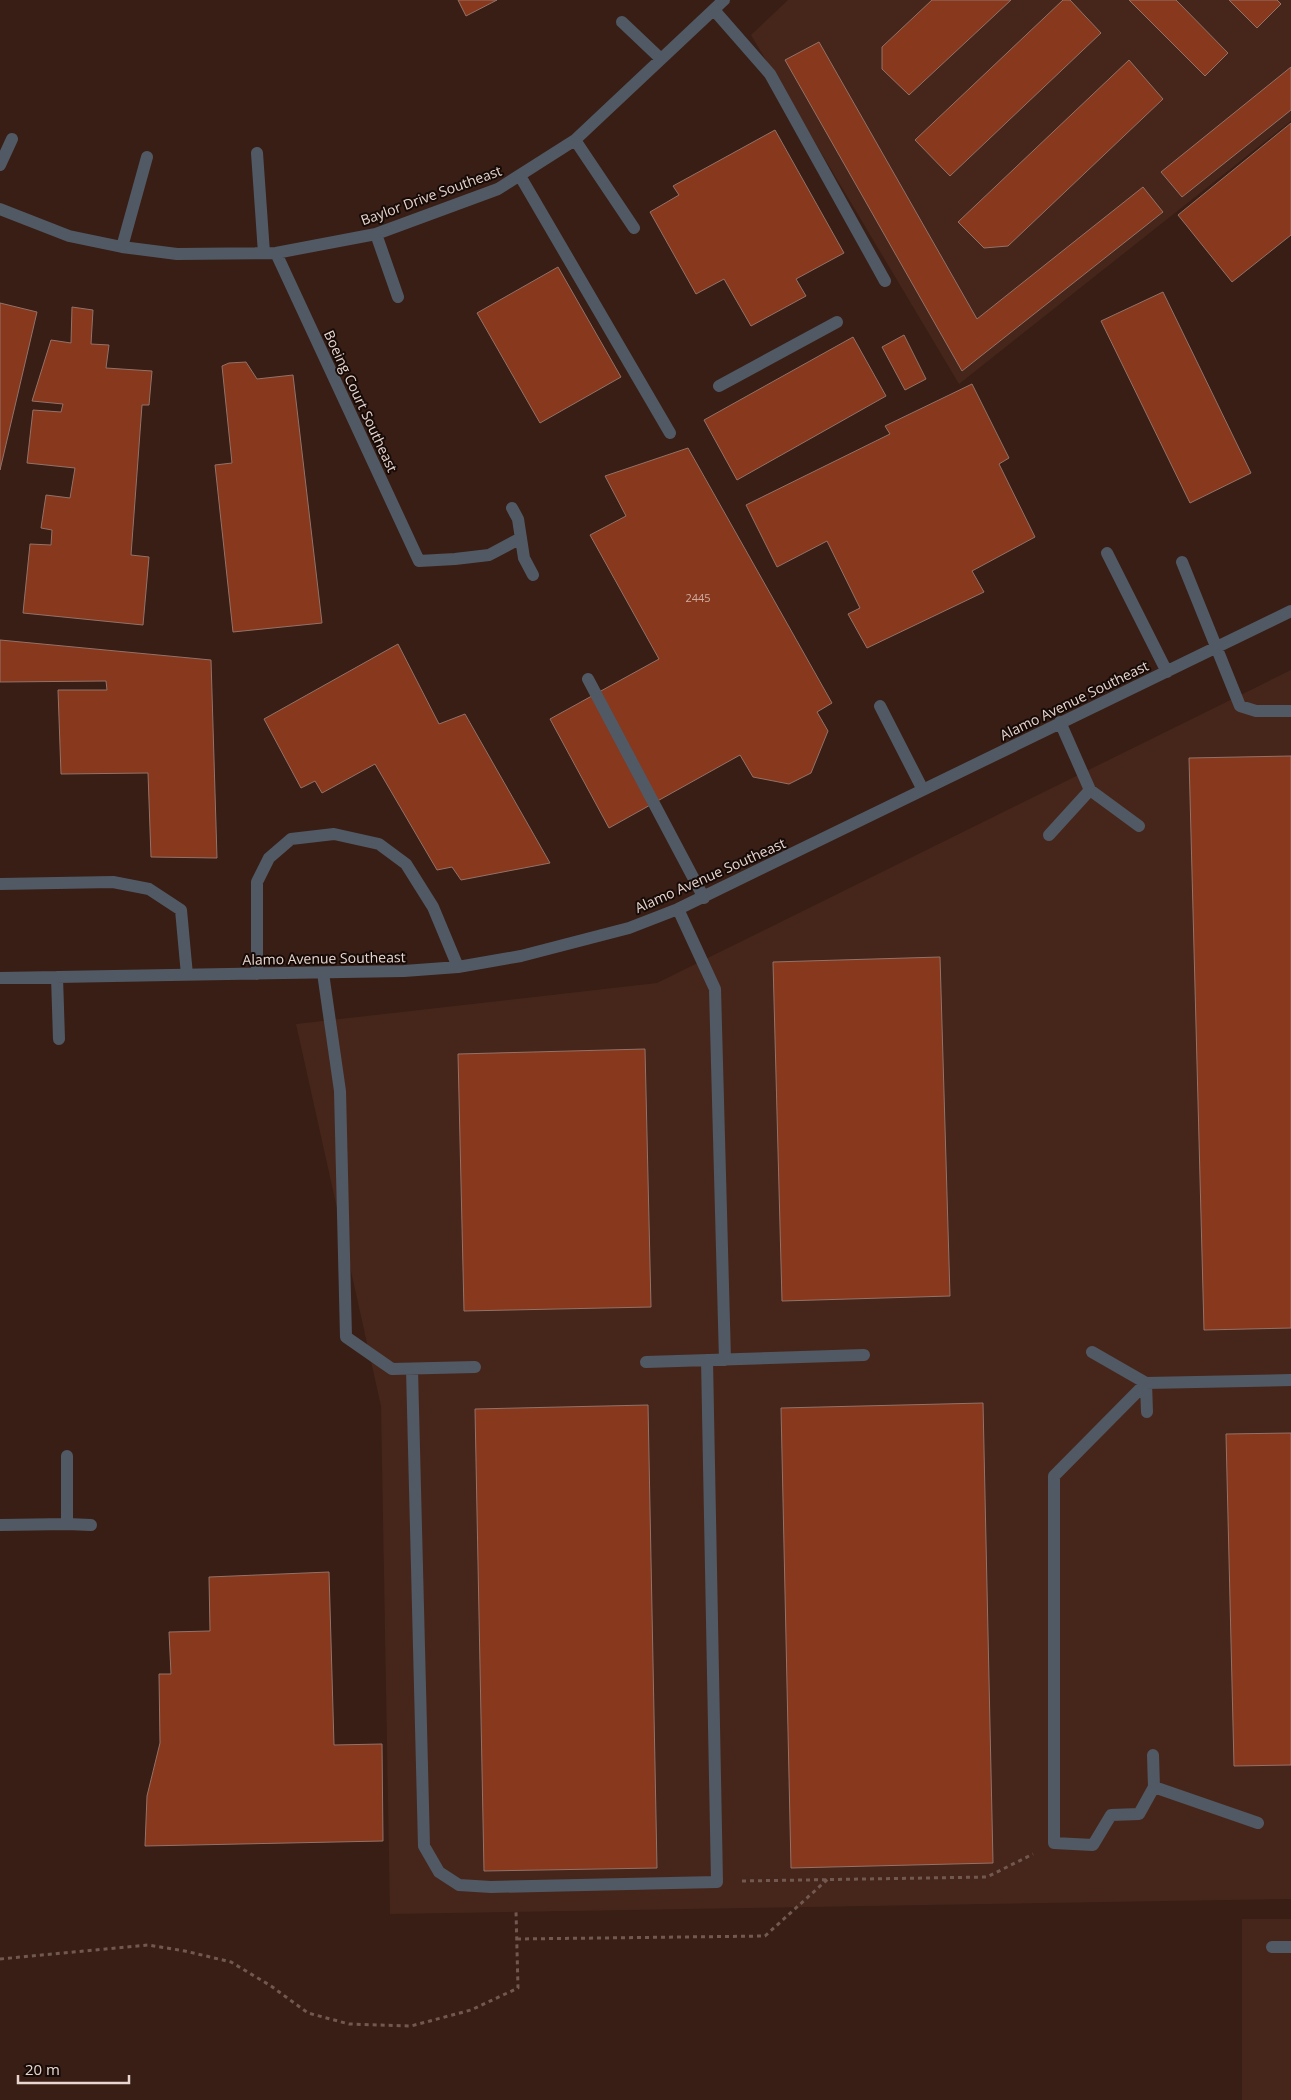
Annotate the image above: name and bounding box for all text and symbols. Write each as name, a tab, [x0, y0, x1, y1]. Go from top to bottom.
street label: Baylor Drive Southeast	[358, 161, 504, 229]
street label: Boeing Court Southeast	[320, 327, 402, 475]
house number: 2445	[685, 590, 711, 605]
street label: Alamo Avenue Southeast	[997, 656, 1151, 744]
street label: Alamo Avenue Southeast	[632, 833, 788, 917]
street label: Alamo Avenue Southeast	[242, 947, 406, 969]
scale bar	[18, 2052, 129, 2084]
text: 20 m	[25, 2059, 60, 2079]

